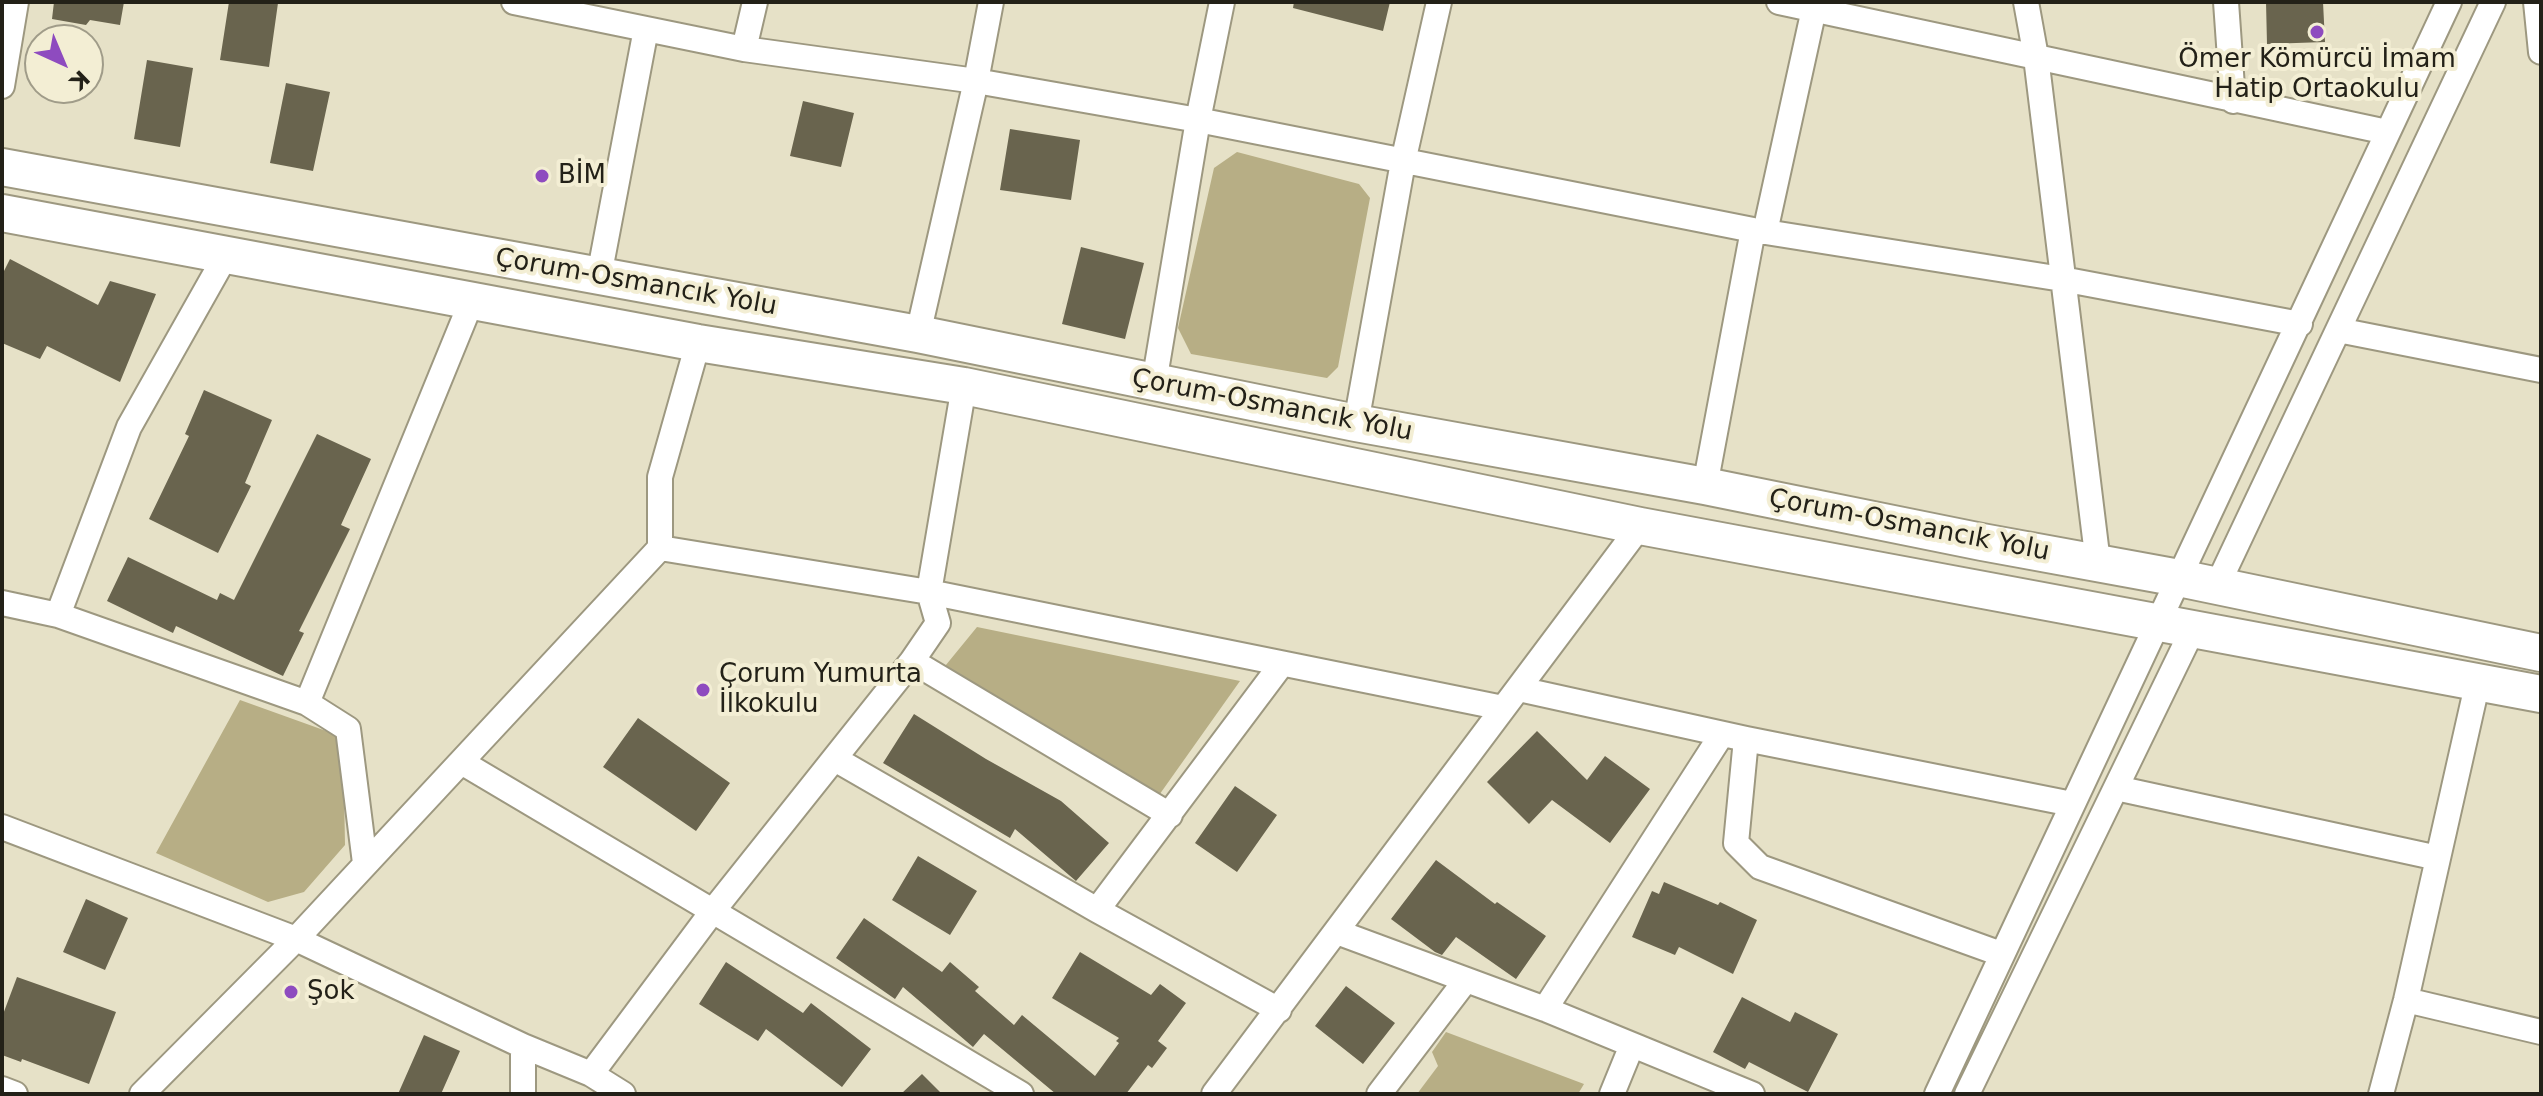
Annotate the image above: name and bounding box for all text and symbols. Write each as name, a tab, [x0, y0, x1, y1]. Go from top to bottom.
marker: Ömer Kömürcü İmam Hatip Ortaokulu	[2308, 23, 2326, 41]
north arrow	[24, 24, 104, 104]
place label: Ömer Kömürcü İmam Hatip Ortaokulu	[2178, 44, 2456, 106]
text: K	[65, 65, 94, 95]
place label: BİM	[558, 160, 606, 192]
marker: BİM	[533, 167, 551, 185]
street label: Çorum-Osmancık Yolu	[493, 243, 779, 323]
street label: Çorum-Osmancık Yolu	[1129, 363, 1415, 449]
street label: Çorum-Osmancık Yolu	[1766, 483, 2052, 569]
place label: Çorum Yumurta İlkokulu	[719, 659, 922, 720]
marker: Çorum Yumurta İlkokulu	[694, 681, 712, 699]
place label: Şok	[307, 976, 354, 1008]
marker: Şok	[282, 983, 300, 1001]

